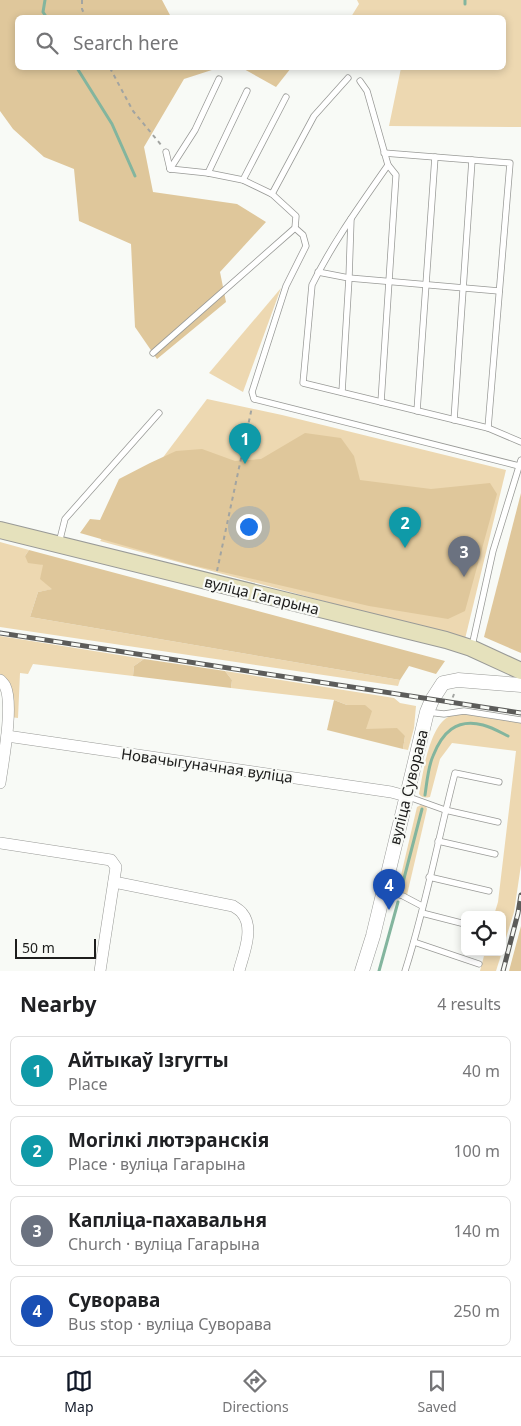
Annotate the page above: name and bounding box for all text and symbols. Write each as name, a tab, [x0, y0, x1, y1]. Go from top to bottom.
search box	[15, 15, 506, 70]
icon: search	[33, 29, 61, 57]
text: Search here	[73, 30, 179, 56]
pin: 1	[229, 423, 261, 464]
pin: 2	[389, 507, 421, 548]
your location	[236, 514, 262, 540]
pin: 3	[448, 536, 480, 577]
street label: вуліца Гагарына	[203, 571, 321, 619]
street label: вуліца Суворава	[384, 727, 432, 847]
street label: Новачыгуначная вуліца	[120, 743, 294, 787]
pin: 4	[373, 869, 405, 910]
map controls	[461, 911, 506, 956]
button: locate	[461, 911, 506, 956]
scale bar	[15, 936, 96, 959]
text: 50 m	[22, 938, 55, 957]
text: Nearby	[20, 990, 96, 1018]
text: 4 results	[437, 993, 501, 1015]
text: Айтыкаў Ізгугты	[68, 1047, 229, 1073]
text: 1	[32, 1060, 42, 1082]
text: 40 m	[463, 1060, 500, 1082]
text: Place	[68, 1073, 108, 1095]
text: Могілкі лютэранскія	[68, 1127, 269, 1153]
text: 2	[32, 1140, 42, 1162]
text: 100 m	[453, 1140, 500, 1162]
text: Place · вуліца Гагарына	[68, 1153, 246, 1175]
text: Капліца-пахавальня	[68, 1207, 267, 1233]
text: 3	[32, 1220, 42, 1242]
text: 140 m	[453, 1220, 500, 1242]
text: Church · вуліца Гагарына	[68, 1233, 260, 1255]
text: Суворава	[68, 1287, 160, 1313]
text: 4	[32, 1300, 42, 1322]
text: 250 m	[453, 1300, 500, 1322]
text: Bus stop · вуліца Суворава	[68, 1313, 272, 1335]
tab: Map	[64, 1367, 94, 1416]
tab: Directions	[222, 1367, 289, 1416]
tab: Saved	[417, 1367, 457, 1416]

